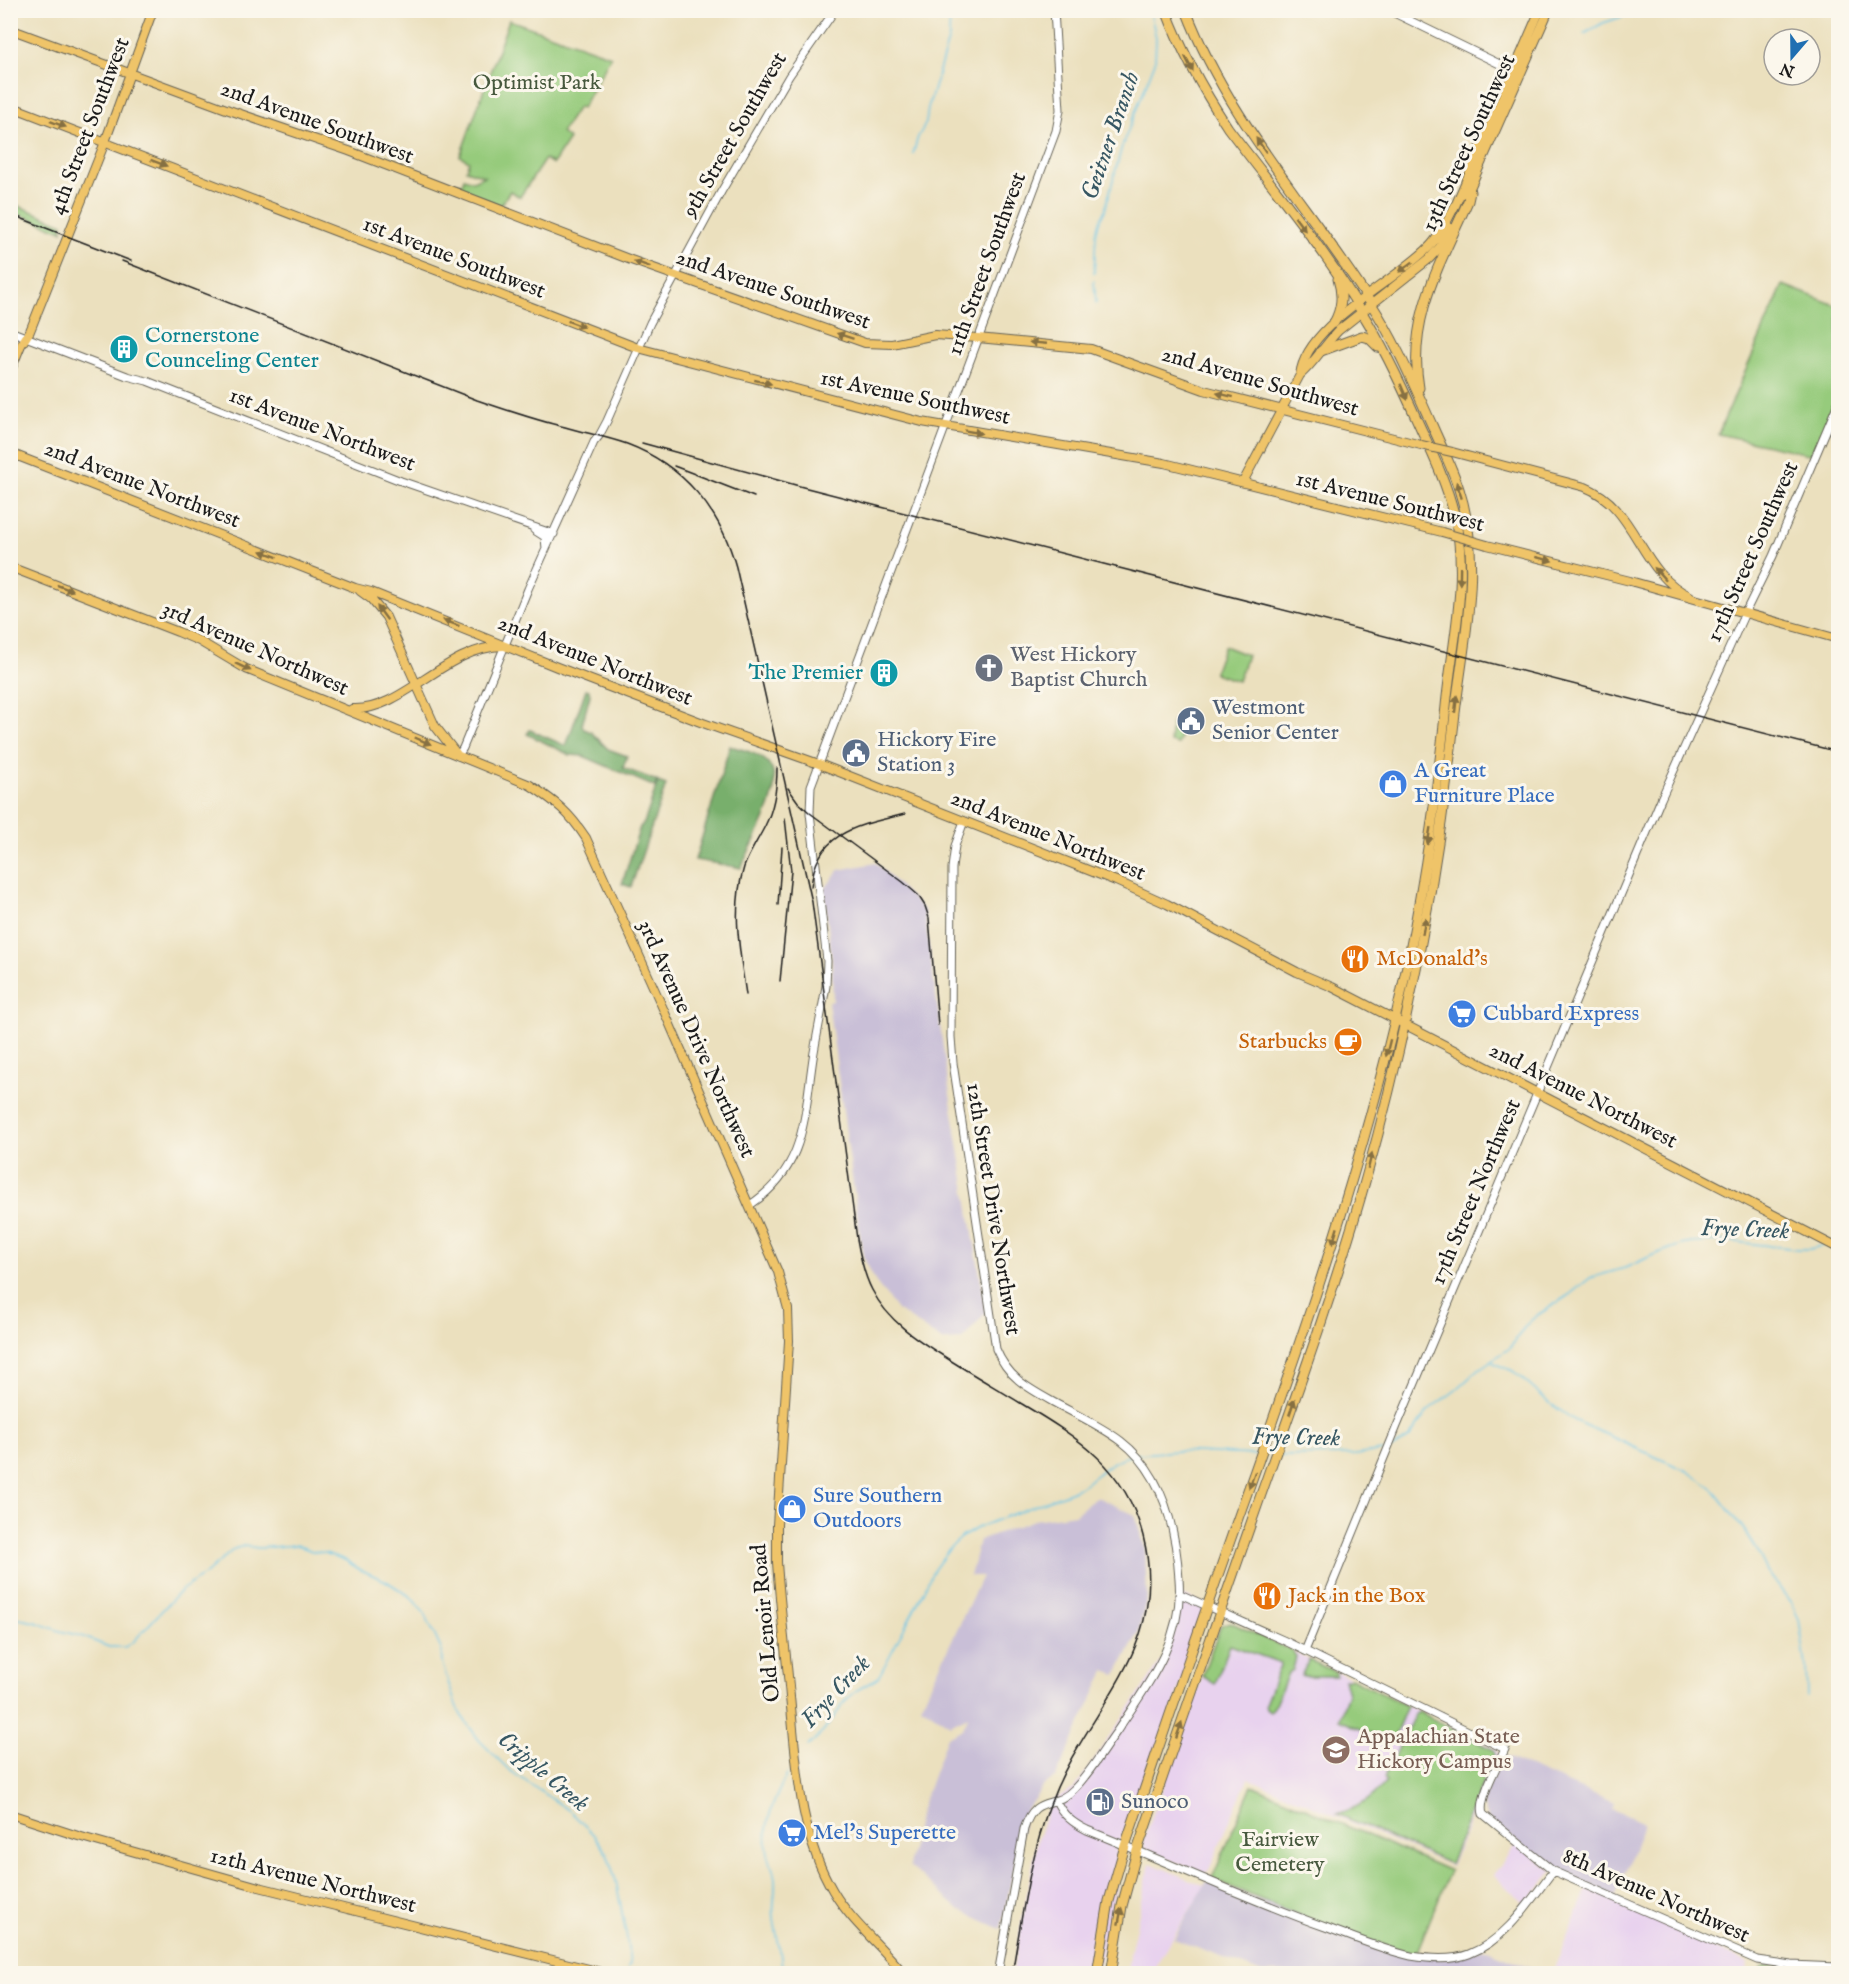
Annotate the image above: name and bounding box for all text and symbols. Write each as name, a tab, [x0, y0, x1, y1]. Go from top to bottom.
north arrow	[1762, 27, 1822, 87]
street label: 4th Street Southwest	[43, 33, 137, 219]
street label: 9th Street Southwest	[676, 47, 794, 224]
street label: 13th Street Southwest	[1416, 49, 1523, 236]
one-way arrow	[1184, 56, 1194, 73]
text: N	[1777, 57, 1798, 81]
water label: Geitner Branch	[1075, 68, 1147, 204]
park label: Optimist Park	[473, 69, 601, 97]
street label: 2nd Avenue Southwest	[216, 75, 418, 171]
one-way arrow	[49, 120, 67, 130]
one-way arrow	[1255, 138, 1267, 154]
one-way arrow	[151, 159, 169, 169]
street label: 11th Street Southwest	[941, 168, 1033, 359]
street label: 1st Avenue Southwest	[359, 210, 550, 306]
one-way arrow	[1294, 216, 1307, 232]
street label: 2nd Avenue Southwest	[672, 244, 874, 337]
one-way arrow	[633, 258, 651, 268]
one-way arrow	[1398, 260, 1414, 273]
one-way arrow	[568, 320, 586, 330]
place label: Cornerstone Counceling Center	[145, 322, 319, 375]
one-way arrow	[836, 331, 854, 341]
building icon: Cornerstone Counceling Center	[108, 333, 140, 365]
one-way arrow	[1029, 339, 1048, 348]
street label: 2nd Avenue Southwest	[1158, 340, 1362, 424]
street label: 1st Avenue Southwest	[817, 364, 1013, 432]
one-way arrow	[753, 377, 772, 387]
street label: 1st Avenue Northwest	[225, 382, 420, 479]
one-way arrow	[1399, 383, 1409, 401]
one-way arrow	[1216, 390, 1234, 400]
one-way arrow	[963, 428, 982, 437]
street label: 2nd Avenue Northwest	[40, 435, 244, 535]
street label: 17th Street Southwest	[1701, 457, 1806, 647]
street label: 1st Avenue Southwest	[1293, 465, 1488, 539]
one-way arrow	[1454, 481, 1463, 499]
one-way arrow	[260, 548, 278, 558]
one-way arrow	[1535, 554, 1553, 564]
one-way arrow	[1455, 567, 1465, 586]
one-way arrow	[1654, 567, 1667, 582]
one-way arrow	[56, 584, 74, 593]
street label: 3rd Avenue Northwest	[157, 595, 353, 703]
one-way arrow	[376, 605, 388, 621]
street label: 2nd Avenue Northwest	[494, 609, 697, 713]
one-way arrow	[442, 618, 460, 628]
place label: West Hickory Baptist Church	[1010, 641, 1148, 694]
church icon: West Hickory Baptist Church	[973, 652, 1005, 684]
building icon: The Premier	[868, 657, 900, 689]
place label: The Premier	[748, 659, 863, 687]
one-way arrow	[234, 662, 251, 672]
place label: Westmont Senior Center	[1212, 694, 1339, 747]
one-way arrow	[1452, 694, 1461, 713]
public building icon: Westmont Senior Center	[1175, 705, 1207, 737]
place label: Hickory Fire Station 3	[877, 726, 996, 779]
one-way arrow	[414, 737, 432, 746]
public building icon: Hickory Fire Station 3	[840, 737, 872, 769]
place label: A Great Furniture Place	[1413, 757, 1555, 810]
shop icon: A Great Furniture Place	[1377, 768, 1409, 800]
street label: 2nd Avenue Northwest	[947, 784, 1150, 888]
one-way arrow	[1424, 827, 1433, 846]
street label: 3rd Avenue Drive Northwest	[631, 916, 761, 1163]
one-way arrow	[1420, 917, 1429, 936]
restaurant icon: McDonald's	[1339, 943, 1371, 975]
place label: McDonald's	[1376, 945, 1488, 973]
supermarket icon: Cubbard Express	[1446, 998, 1478, 1030]
place label: Cubbard Express	[1483, 1000, 1639, 1028]
cafe icon: Starbucks	[1332, 1026, 1364, 1058]
place label: Starbucks	[1239, 1028, 1327, 1056]
street label: 2nd Avenue Northwest	[1484, 1036, 1682, 1156]
one-way arrow	[1383, 1039, 1392, 1057]
street label: 12th Street Drive Northwest	[959, 1081, 1027, 1338]
street label: 17th Street Northwest	[1424, 1095, 1528, 1289]
one-way arrow	[1366, 1152, 1376, 1171]
water label: Frye Creek	[1700, 1213, 1790, 1247]
one-way arrow	[1330, 1227, 1339, 1245]
one-way arrow	[1287, 1398, 1297, 1416]
water label: Frye Creek	[1251, 1422, 1341, 1454]
one-way arrow	[1247, 1471, 1257, 1489]
place label: Sure Southern Outdoors	[813, 1482, 942, 1535]
shop icon: Sure Southern Outdoors	[776, 1493, 808, 1525]
street label: Old Lenoir Road	[745, 1543, 787, 1703]
restaurant icon: Jack in the Box	[1251, 1580, 1283, 1612]
place label: Jack in the Box	[1285, 1582, 1426, 1610]
water label: Frye Creek	[794, 1649, 878, 1735]
one-way arrow	[1174, 1721, 1184, 1739]
place label: Appalachian State Hickory Campus	[1356, 1723, 1520, 1776]
water label: Cripple Creek	[491, 1725, 595, 1819]
school or university icon: Appalachian State Hickory Campus	[1320, 1734, 1352, 1766]
fuel station icon: Sunoco	[1084, 1786, 1116, 1818]
place label: Sunoco	[1121, 1788, 1189, 1816]
supermarket icon: Mel's Superette	[776, 1817, 808, 1849]
place label: Mel's Superette	[813, 1819, 956, 1847]
park label: Fairview Cemetery	[1235, 1826, 1325, 1879]
street label: 12th Avenue Northwest	[207, 1842, 419, 1920]
street label: 8th Avenue Northwest	[1558, 1842, 1754, 1950]
one-way arrow	[1116, 1906, 1125, 1925]

